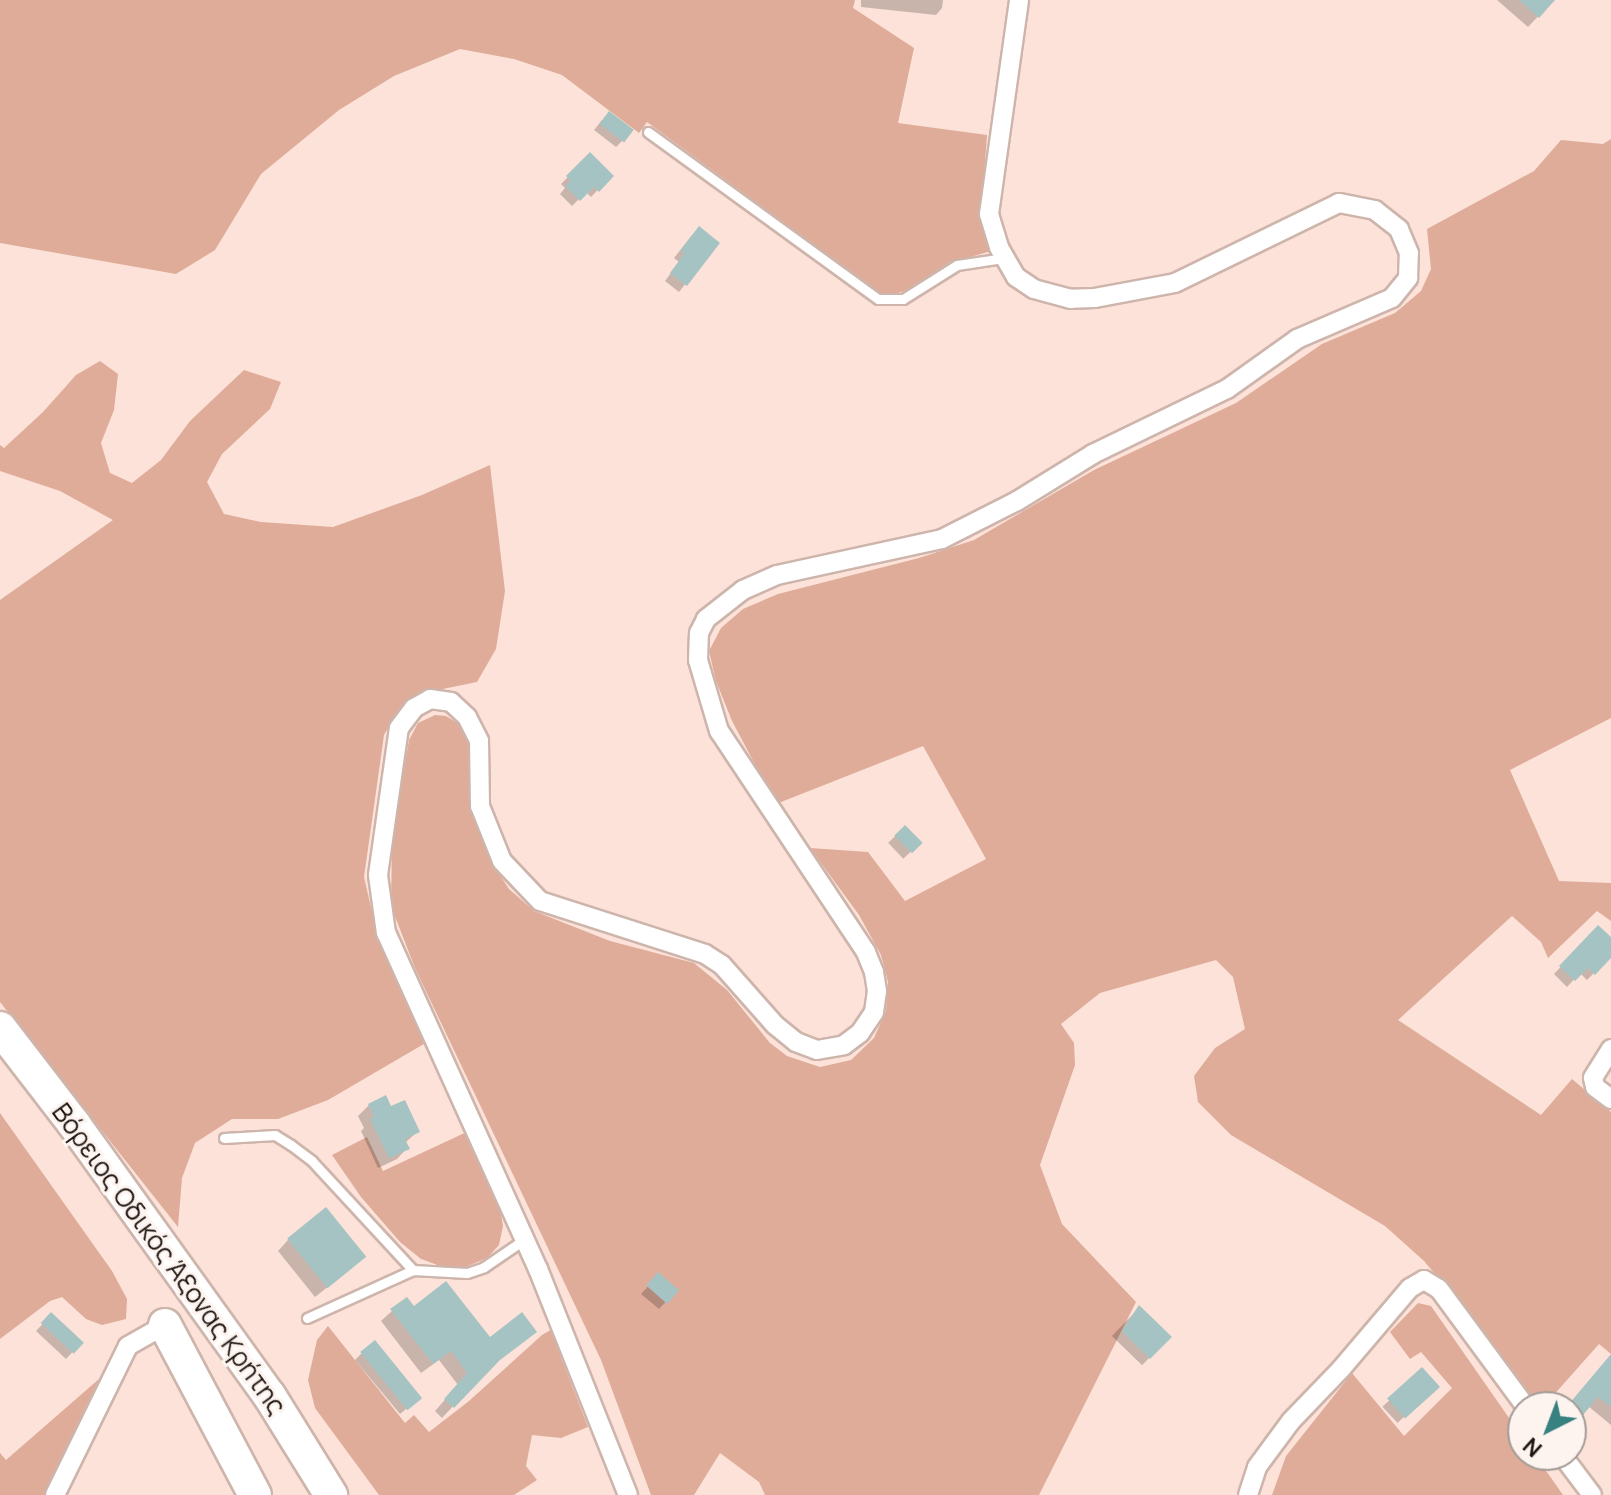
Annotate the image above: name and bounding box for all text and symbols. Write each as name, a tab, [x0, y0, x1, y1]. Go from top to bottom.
street label: Βόρειος Οδικός Άξονας Κρήτης	[46, 1097, 292, 1421]
north arrow	[1507, 1391, 1587, 1471]
text: N	[1516, 1431, 1548, 1464]

